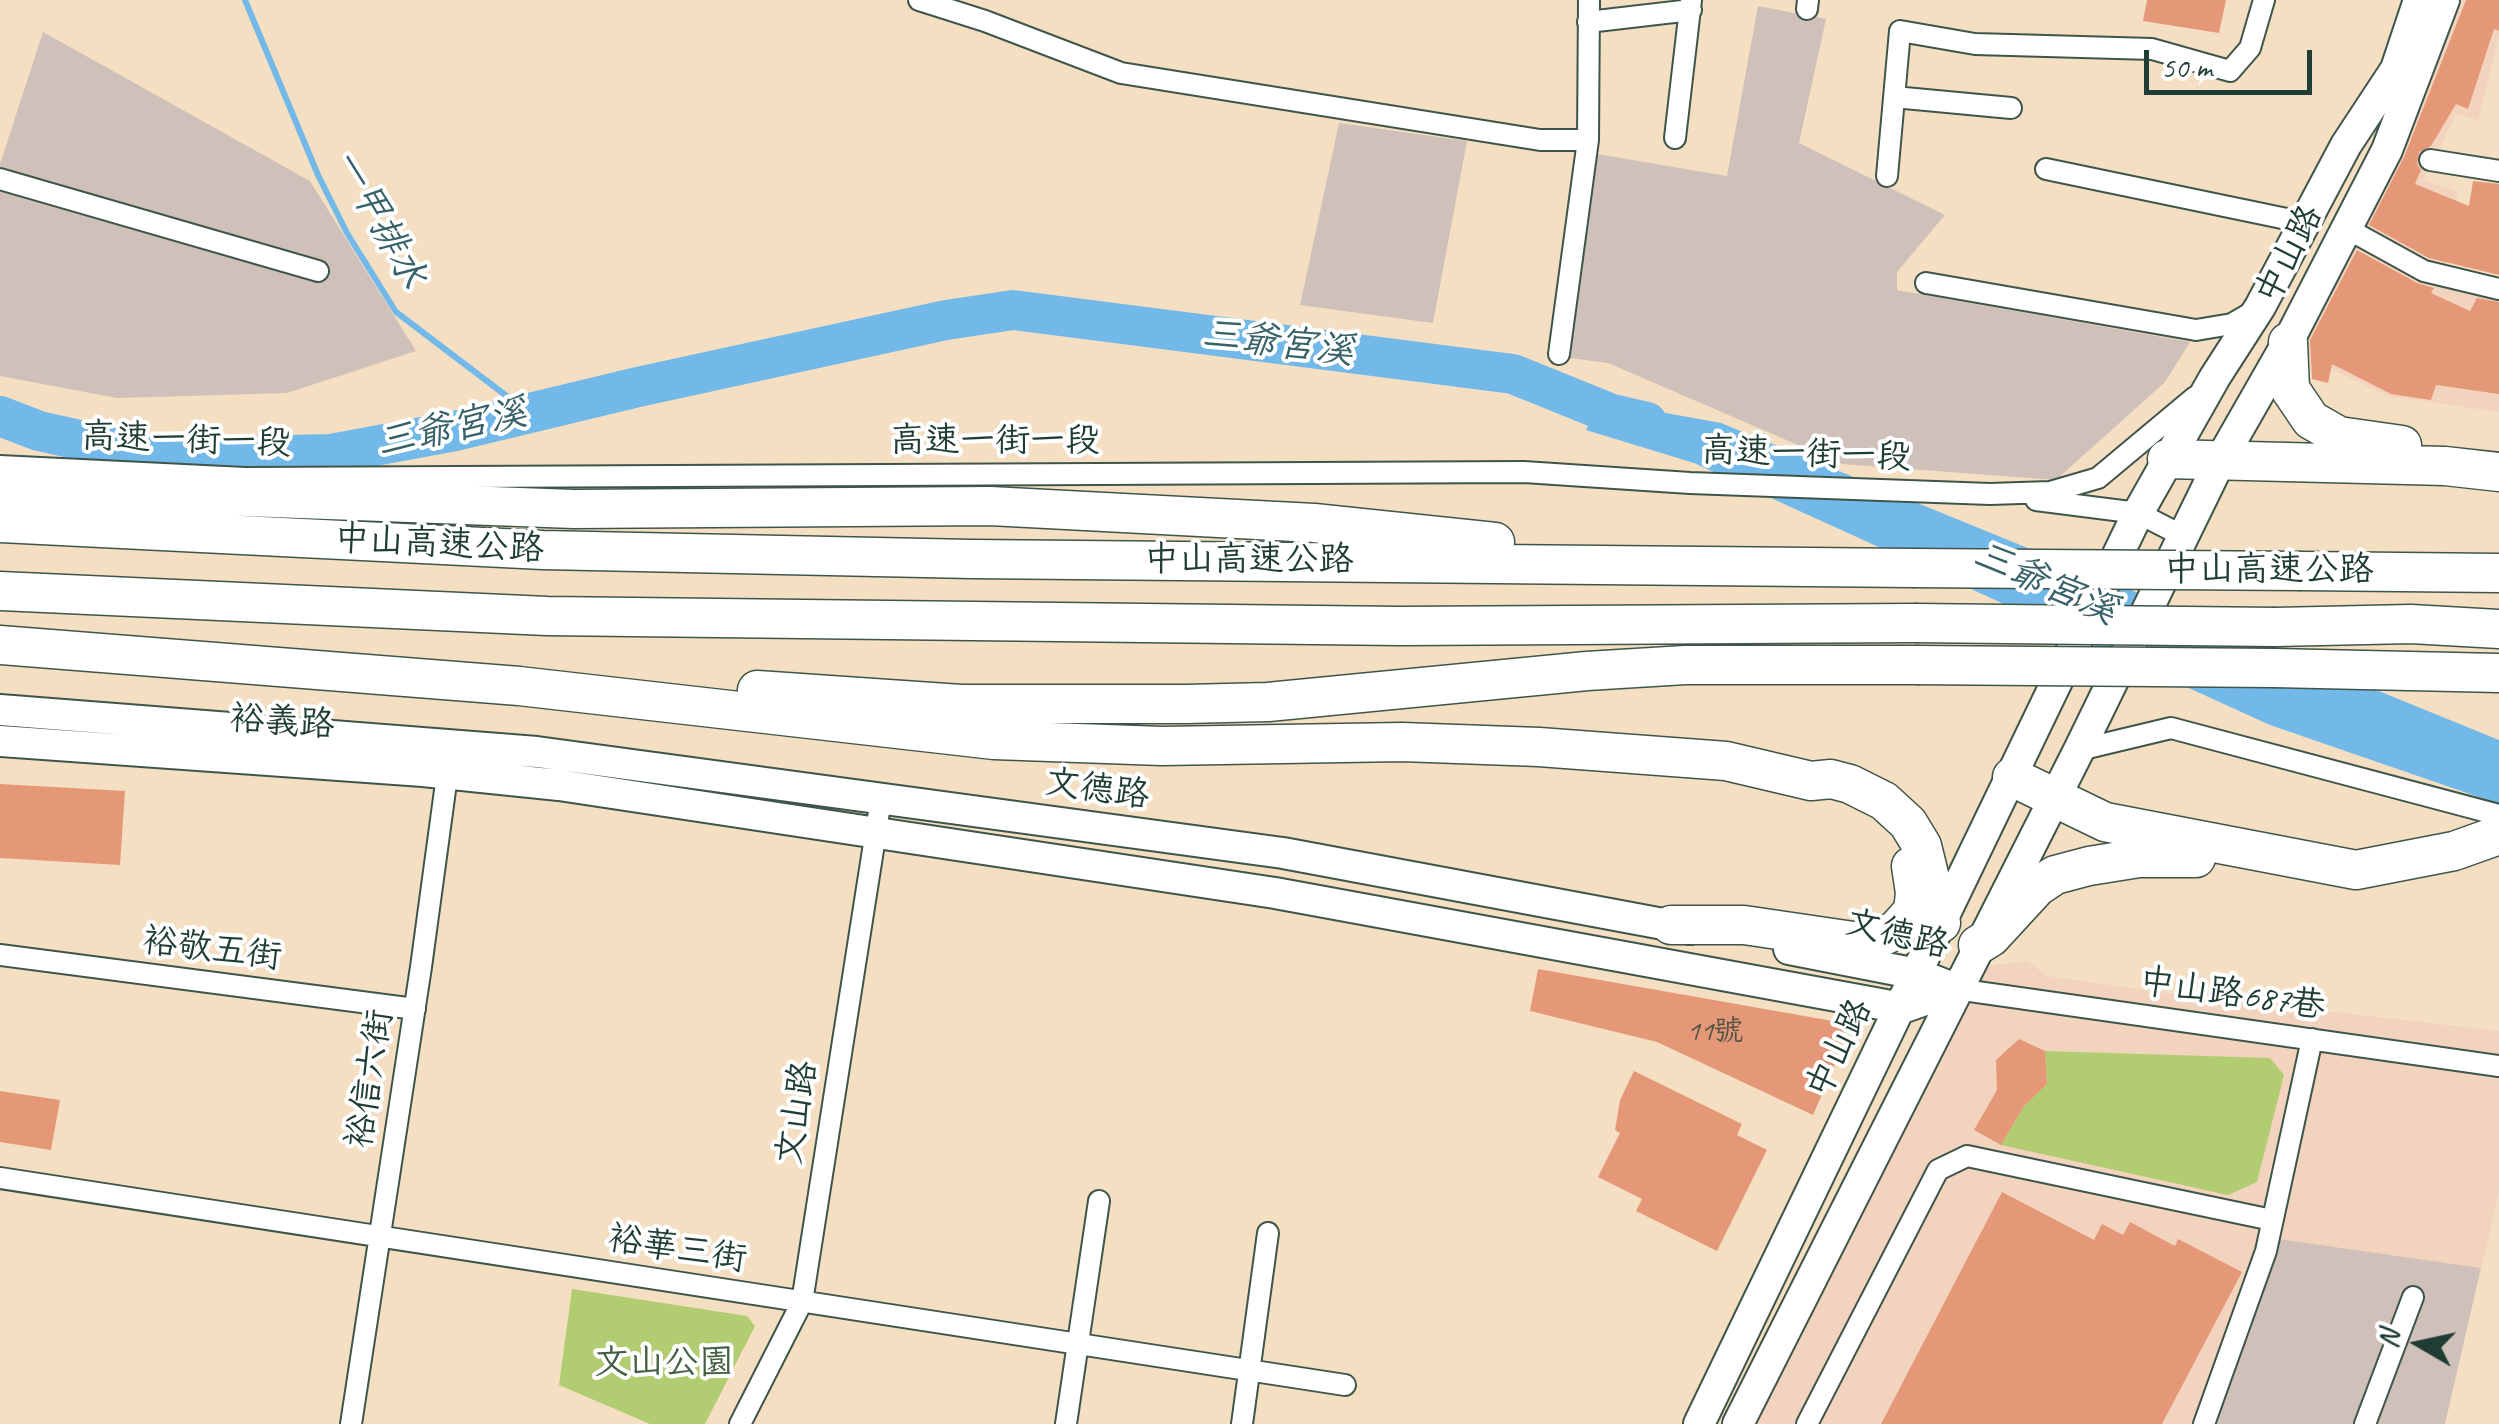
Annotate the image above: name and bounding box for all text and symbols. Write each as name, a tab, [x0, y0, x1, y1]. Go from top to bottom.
scale bar	[2149, 30, 2316, 92]
text: 50 m	[2161, 48, 2212, 86]
water label: 一甲排水	[321, 141, 435, 297]
street label: 中山路	[2247, 199, 2333, 311]
water label: 三爺宮溪	[1200, 312, 1356, 376]
water label: 三爺宮溪	[373, 391, 531, 467]
street label: 高速一街一段	[80, 416, 292, 466]
street label: 高速一街一段	[890, 421, 1100, 463]
street label: 高速一街一段	[1700, 430, 1912, 480]
street label: 中山高速公路	[333, 519, 545, 571]
water label: 三爺宮溪	[1966, 532, 2124, 636]
street label: 中山高速公路	[1144, 540, 1354, 582]
street label: 中山高速公路	[2164, 550, 2374, 592]
street label: 裕義路	[228, 698, 336, 748]
street label: 文德路	[1042, 762, 1152, 818]
street label: 文德路	[1841, 902, 1953, 968]
street label: 裕敬五街	[140, 921, 284, 979]
street label: 中山路687巷	[2136, 961, 2328, 1029]
street label: 中山路	[1798, 993, 1882, 1105]
street label: 裕信六街	[339, 1007, 403, 1151]
house number: 11號	[1687, 1014, 1743, 1050]
street label: 文山路	[769, 1058, 827, 1168]
street label: 裕華三街	[605, 1218, 749, 1282]
north arrow	[2369, 1294, 2469, 1394]
text: N	[2370, 1328, 2408, 1351]
park label: 文山公園	[594, 1343, 734, 1385]

